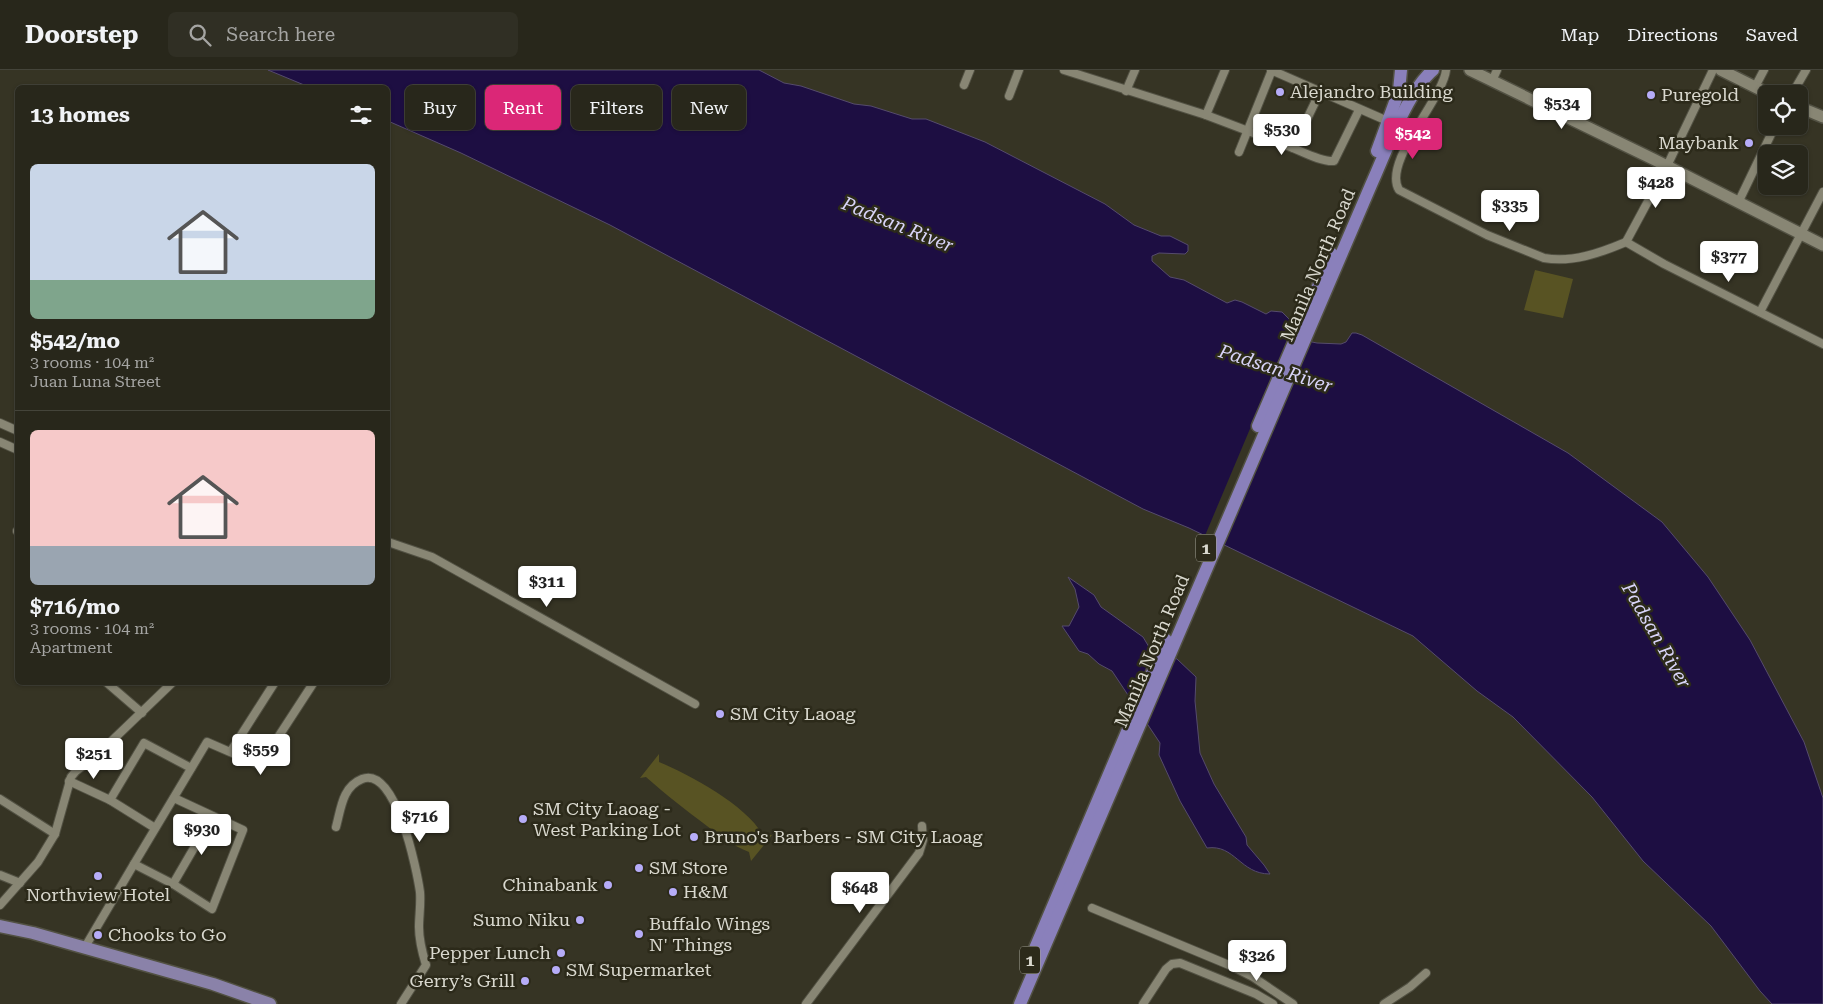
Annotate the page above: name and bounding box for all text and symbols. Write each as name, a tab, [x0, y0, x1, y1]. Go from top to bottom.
search box	[168, 12, 518, 57]
text: Doorstep	[25, 21, 138, 49]
icon: search	[186, 21, 214, 49]
text: Search here	[226, 23, 335, 46]
text: Map	[1561, 24, 1599, 45]
text: Directions	[1627, 24, 1718, 45]
text: Saved	[1746, 24, 1798, 45]
place label: Alejandro Building	[1290, 81, 1454, 102]
place label: Puregold	[1661, 84, 1739, 105]
chip: Buy	[405, 85, 475, 130]
chip: Rent	[485, 85, 561, 130]
chip: Filters	[571, 85, 662, 130]
chip: New	[672, 85, 746, 130]
map controls	[1758, 85, 1808, 195]
button: locate	[1758, 85, 1808, 135]
marker: Alejandro Building	[1274, 86, 1286, 98]
pin: $534	[1532, 88, 1592, 130]
marker: Puregold	[1645, 89, 1657, 101]
text: $534	[1544, 94, 1580, 113]
icon: filters	[347, 101, 375, 129]
text: 13 homes	[30, 103, 130, 127]
pin: $530	[1252, 114, 1312, 156]
pin: $542	[1383, 118, 1443, 160]
text: $530	[1264, 120, 1300, 139]
text: $542	[1395, 124, 1431, 143]
place label: Maybank	[1658, 132, 1739, 153]
marker: Maybank	[1743, 137, 1755, 149]
button: layers	[1758, 145, 1808, 195]
pin: $428	[1626, 166, 1686, 209]
text: $428	[1638, 173, 1674, 192]
street label: Manila North Road	[1276, 185, 1359, 344]
pin: $335	[1480, 190, 1540, 232]
water label: Padsan River	[838, 191, 957, 257]
text: $335	[1492, 196, 1528, 215]
icon: home	[158, 197, 248, 287]
pin: $377	[1699, 240, 1759, 283]
text: $377	[1711, 247, 1747, 266]
text: $542/mo	[30, 329, 120, 353]
water label: Padsan River	[1215, 339, 1336, 398]
text: 3 rooms · 104 m²	[30, 353, 154, 372]
text: Juan Luna Street	[30, 372, 161, 391]
icon: home	[158, 462, 248, 552]
road number: 1	[1196, 534, 1216, 562]
pin: $311	[517, 566, 577, 608]
street label: Manila North Road	[1110, 571, 1193, 730]
text: $311	[529, 572, 565, 591]
water label: Padsan River	[1617, 577, 1696, 692]
text: $716/mo	[30, 595, 120, 619]
text: 3 rooms · 104 m²	[30, 619, 154, 638]
text: Apartment	[30, 638, 113, 657]
place label: SM City Laoag	[730, 703, 856, 724]
marker: SM City Laoag	[714, 708, 726, 720]
pin: $559	[231, 734, 291, 776]
pin: $251	[64, 738, 124, 780]
text: $559	[243, 740, 279, 759]
text: $251	[76, 744, 112, 763]
place label: SM City Laoag - West Parking Lot	[533, 798, 681, 840]
pin: $716	[390, 800, 450, 843]
text: $716	[402, 807, 438, 826]
marker: SM City Laoag - West Parking Lot	[517, 813, 529, 825]
pin: $930	[172, 814, 232, 856]
text: $930	[184, 820, 220, 839]
place label: Bruno's Barbers - SM City Laoag	[704, 826, 983, 847]
marker: Bruno's Barbers - SM City Laoag	[688, 831, 700, 843]
place label: SM Store	[649, 857, 728, 878]
marker: SM Store	[633, 862, 645, 874]
marker: Northview Hotel	[92, 870, 104, 882]
pin: $648	[830, 872, 890, 914]
place label: Chinabank	[502, 874, 598, 895]
text: $648	[842, 878, 878, 897]
marker: Chinabank	[602, 879, 614, 891]
place label: H&M	[683, 881, 728, 902]
place label: Northview Hotel	[26, 884, 170, 905]
marker: H&M	[667, 886, 679, 898]
place label: Sumo Niku	[473, 909, 570, 930]
place label: Buffalo Wings N' Things	[649, 913, 770, 955]
marker: Sumo Niku	[574, 914, 586, 926]
place label: Chooks to Go	[108, 924, 227, 945]
marker: Buffalo Wings N' Things	[633, 928, 645, 940]
marker: Chooks to Go	[92, 929, 104, 941]
pin: $326	[1227, 940, 1287, 982]
place label: Pepper Lunch	[429, 942, 551, 963]
road number: 1	[1020, 946, 1040, 974]
text: $326	[1239, 946, 1275, 965]
marker: Pepper Lunch	[555, 947, 567, 959]
place label: SM Supermarket	[566, 959, 712, 980]
marker: SM Supermarket	[550, 964, 562, 976]
place label: Gerry’s Grill	[409, 970, 515, 991]
marker: Gerry’s Grill	[519, 975, 531, 987]

